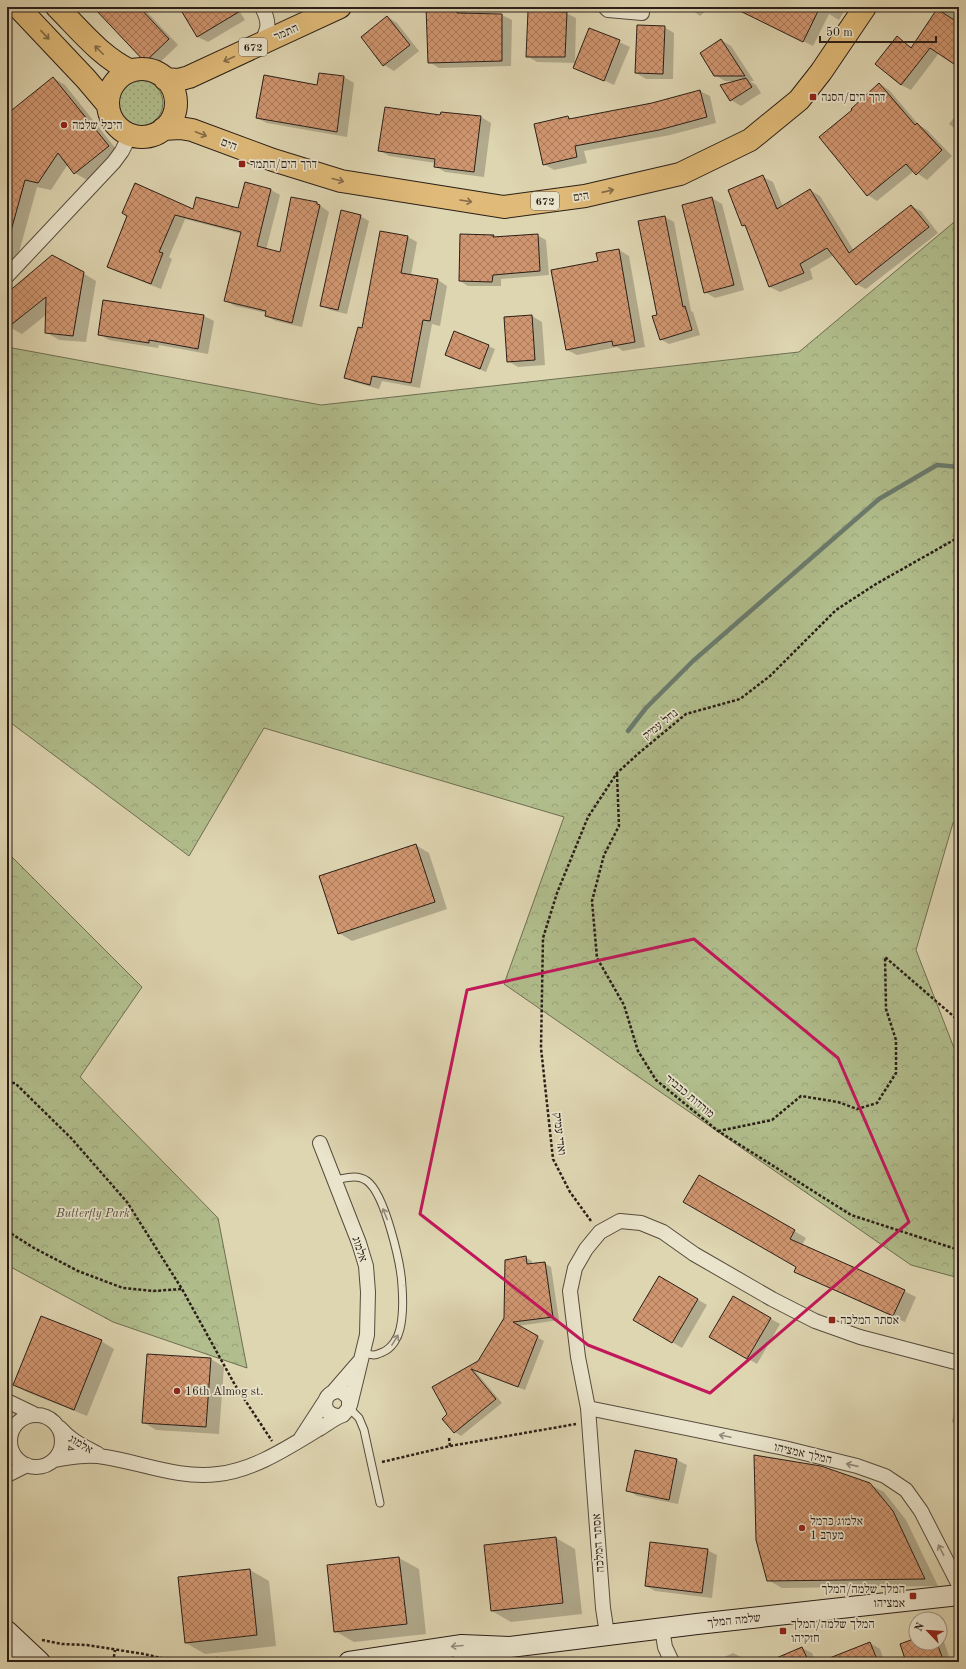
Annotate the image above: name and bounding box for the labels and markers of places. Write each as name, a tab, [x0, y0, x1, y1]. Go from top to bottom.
marker: דרך הים/הסנה	[808, 92, 818, 102]
place label: דרך הים/הסנה	[821, 92, 886, 104]
place label: היכל שלמה	[72, 118, 122, 132]
marker: היכל שלמה	[59, 120, 69, 130]
marker: דרך הים/התמר	[237, 159, 247, 169]
place label: דרך הים/התמר	[250, 159, 317, 171]
place label: אסתר המלכה	[840, 1313, 899, 1327]
marker: אסתר המלכה	[827, 1315, 837, 1325]
marker: 16th Almog st.	[172, 1386, 182, 1396]
place label: 16th Almog st.	[185, 1386, 264, 1398]
place label: אלמוג כרמל מערב 1	[810, 1514, 863, 1542]
marker: אלמוג כרמל מערב 1	[797, 1523, 807, 1533]
place label: המלך שלמה/המלך אמציהו	[821, 1582, 905, 1610]
marker: המלך שלמה/המלך אמציהו	[908, 1591, 918, 1601]
place label: המלך שלמה/המלך חזקיהו	[791, 1617, 875, 1645]
marker: המלך שלמה/המלך חזקיהו	[778, 1626, 788, 1636]

